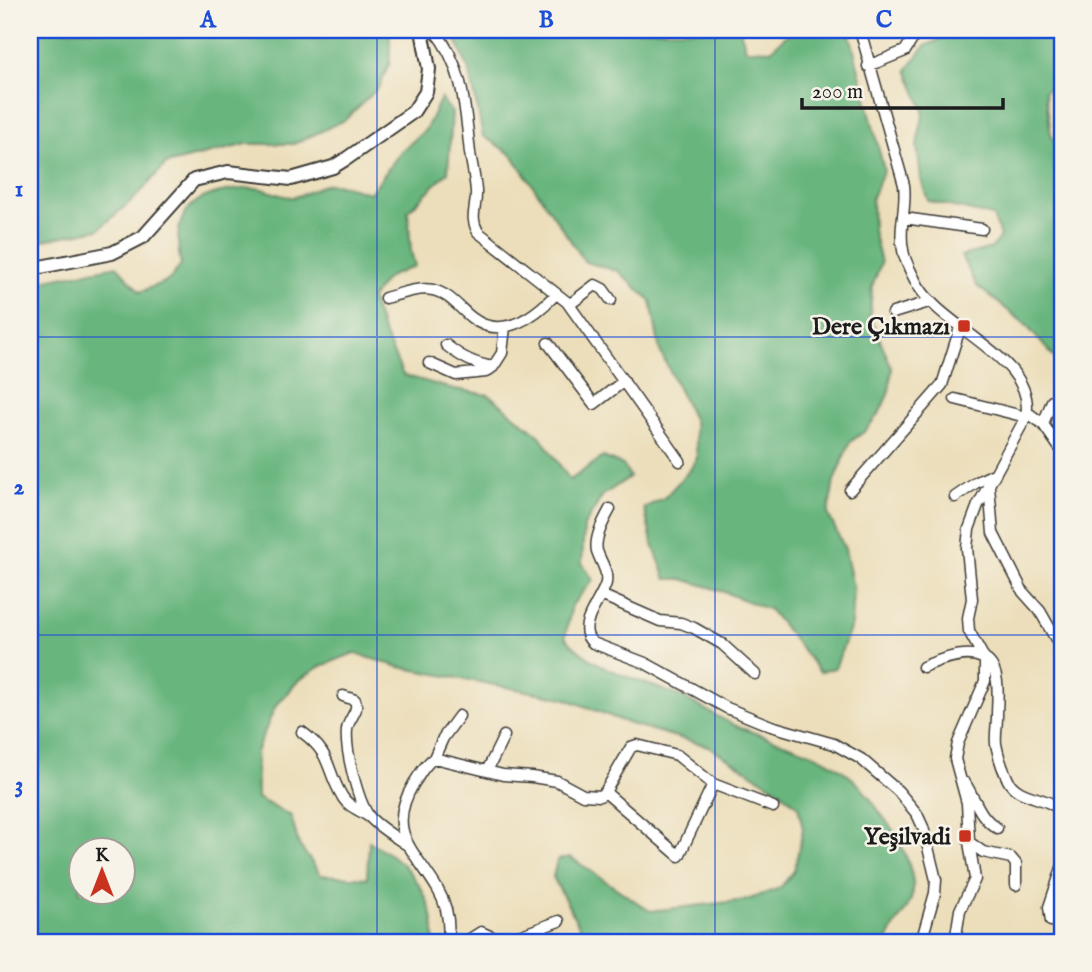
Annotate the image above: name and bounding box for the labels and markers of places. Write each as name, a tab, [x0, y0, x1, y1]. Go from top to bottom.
place label: Dere Çıkmazı	[812, 312, 951, 343]
marker: Dere Çıkmazı	[956, 318, 972, 334]
place label: Yeşilvadi	[864, 822, 952, 853]
marker: Yeşilvadi	[957, 828, 973, 844]

